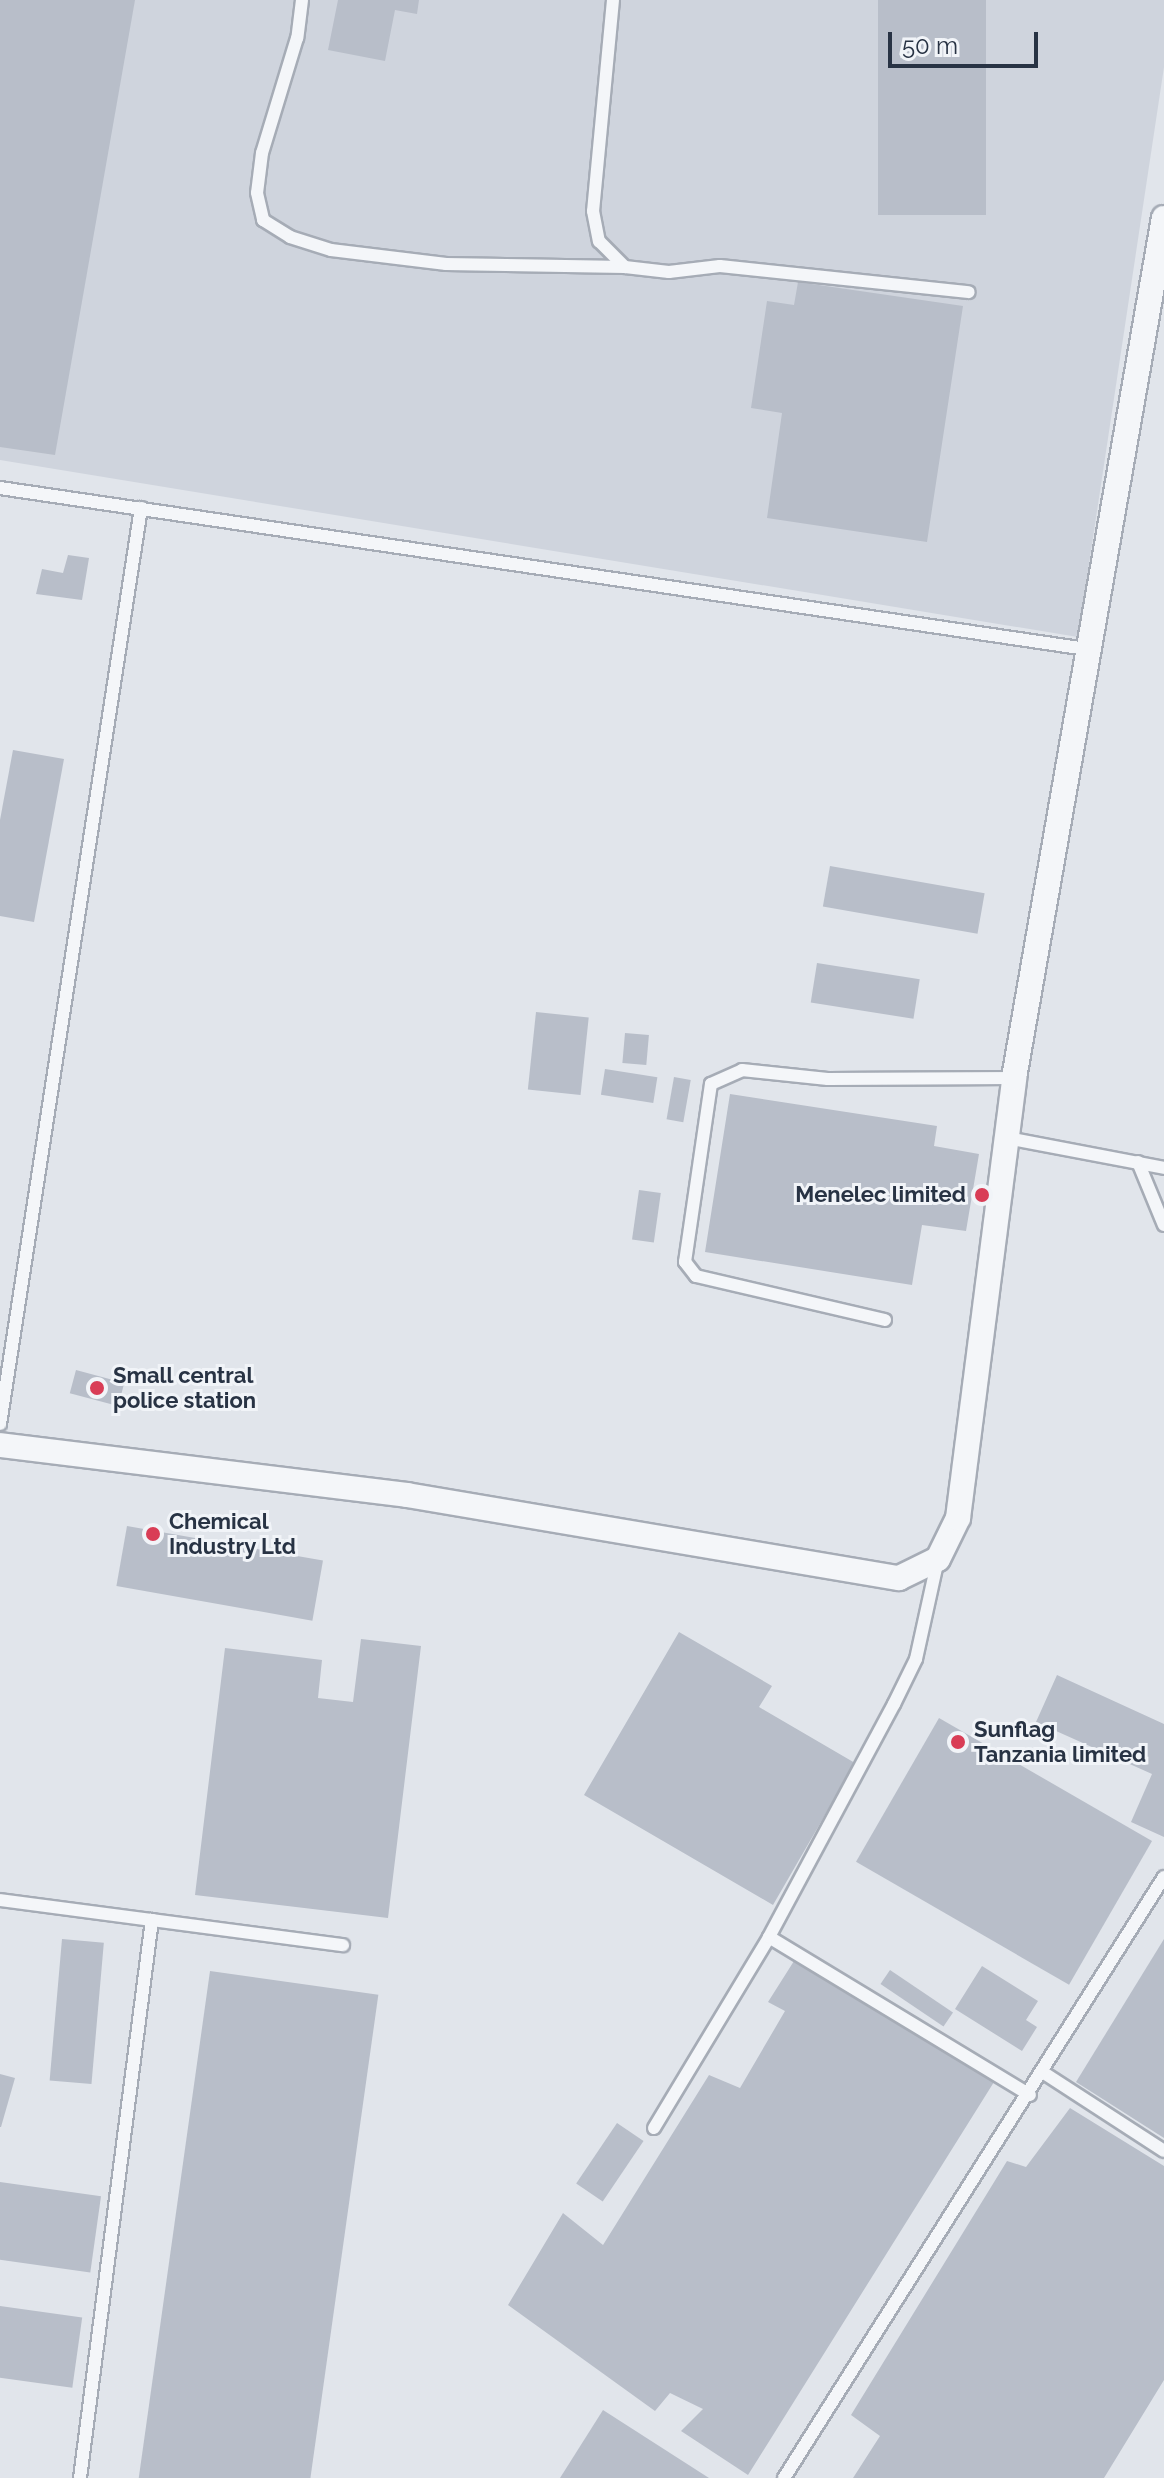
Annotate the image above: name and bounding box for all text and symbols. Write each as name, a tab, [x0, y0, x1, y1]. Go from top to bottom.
scale bar	[892, 16, 1042, 66]
text: 50 m	[902, 31, 958, 60]
place label: Menelec limited	[795, 1182, 966, 1208]
marker: Menelec limited	[973, 1186, 991, 1204]
place label: Small central police station	[113, 1362, 256, 1414]
marker: Small central police station	[88, 1379, 106, 1397]
place label: Chemical Industry Ltd	[169, 1508, 297, 1560]
marker: Chemical Industry Ltd	[144, 1525, 162, 1543]
place label: Sunflag Tanzania limited	[974, 1716, 1146, 1768]
marker: Sunflag Tanzania limited	[949, 1733, 967, 1751]

